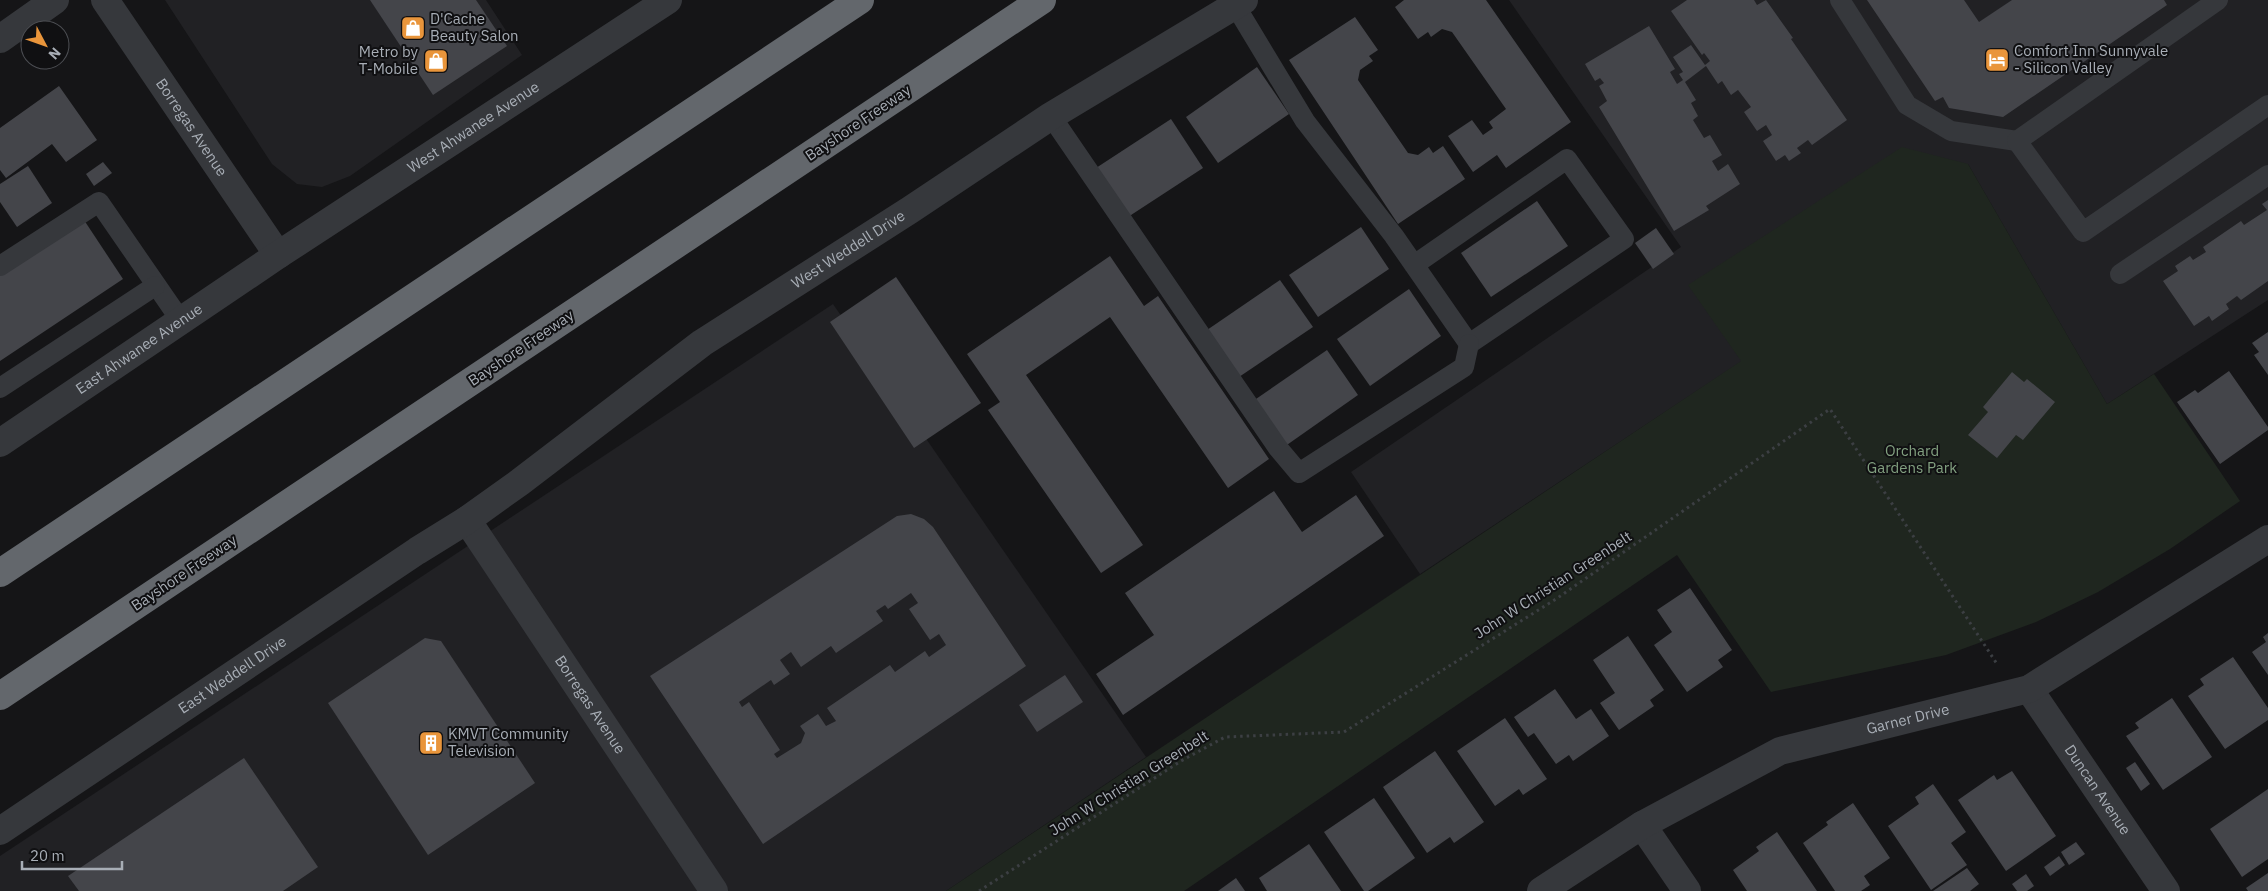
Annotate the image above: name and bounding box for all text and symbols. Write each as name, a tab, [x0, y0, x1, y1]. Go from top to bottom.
place label: D'Cache Beauty Salon	[430, 9, 519, 45]
shop icon: D'Cache Beauty Salon	[400, 15, 426, 41]
north arrow	[20, 20, 70, 70]
place label: Comfort Inn Sunnyvale - Silicon Valley	[2014, 41, 2168, 77]
place label: Metro by T-Mobile	[359, 42, 419, 78]
text: N	[45, 44, 65, 63]
hotel icon: Comfort Inn Sunnyvale - Silicon Valley	[1984, 47, 2010, 73]
shop icon: Metro by T-Mobile	[423, 48, 449, 74]
street label: Borregas Avenue	[152, 75, 232, 180]
street label: West Ahwanee Avenue	[404, 77, 543, 177]
street label: Bayshore Freeway	[801, 80, 915, 165]
street label: West Weddell Drive	[788, 206, 908, 292]
street label: East Ahwanee Avenue	[72, 299, 206, 398]
street label: Bayshore Freeway	[464, 305, 578, 390]
park label: Orchard Gardens Park	[1867, 441, 1957, 477]
street label: John W Christian Greenbelt	[1470, 527, 1635, 643]
street label: Bayshore Freeway	[127, 530, 241, 615]
street label: East Weddell Drive	[174, 631, 290, 718]
street label: Borregas Avenue	[551, 652, 630, 757]
street label: Garner Drive	[1864, 699, 1951, 738]
place label: KMVT Community Television	[448, 724, 569, 760]
street label: John W Christian Greenbelt	[1046, 726, 1212, 839]
building icon: KMVT Community Television	[418, 730, 444, 756]
street label: Duncan Avenue	[2061, 741, 2135, 838]
scale bar	[22, 838, 122, 870]
text: 20 m	[30, 846, 65, 865]

